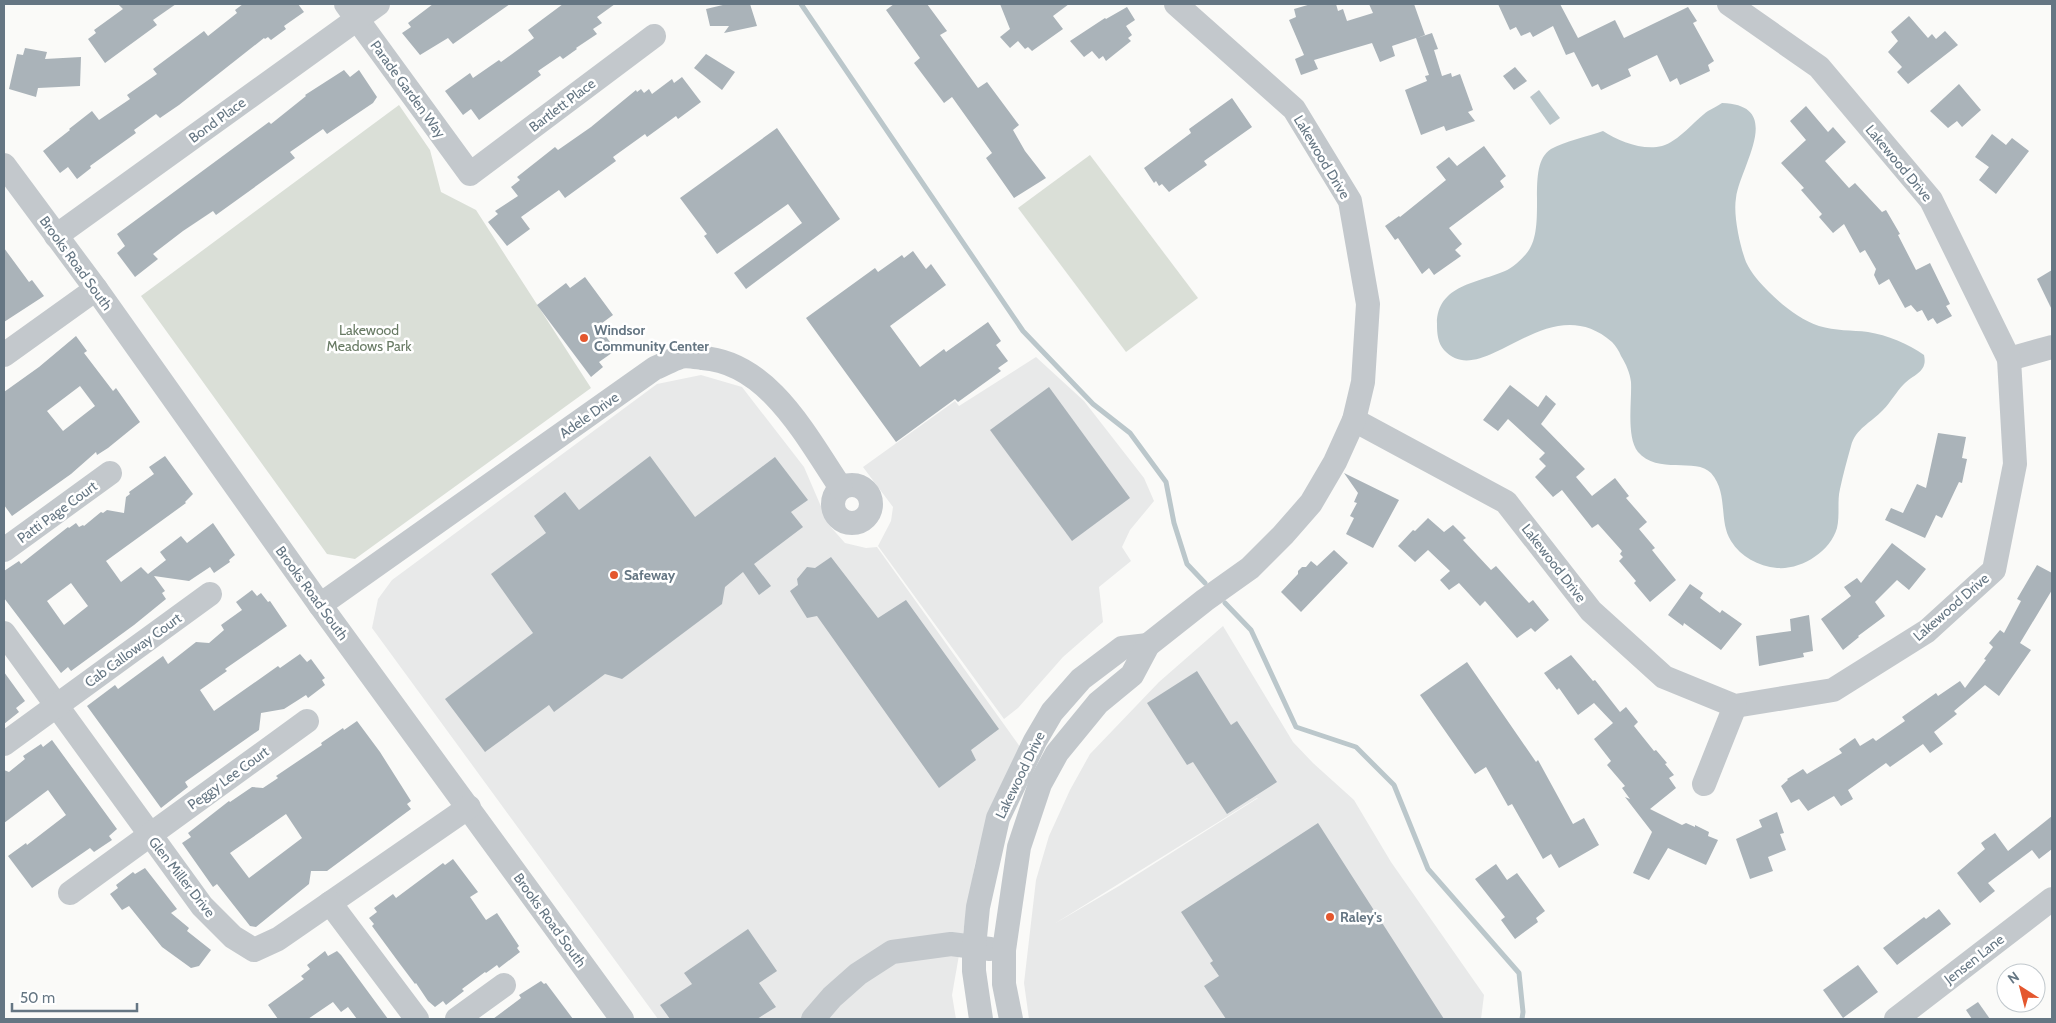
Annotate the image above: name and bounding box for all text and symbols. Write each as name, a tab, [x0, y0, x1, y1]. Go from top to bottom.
street label: Parade Garden Way	[367, 37, 449, 141]
street label: Bartlett Place	[525, 74, 599, 136]
street label: Bond Place	[185, 93, 249, 147]
street label: Lakewood Drive	[1290, 112, 1354, 202]
street label: Lakewood Drive	[1862, 121, 1936, 205]
street label: Brooks Road South	[36, 212, 116, 314]
park label: Lakewood Meadows Park	[327, 321, 412, 355]
place label: Windsor Community Center	[594, 321, 709, 355]
marker: Windsor Community Center	[578, 332, 590, 344]
street label: Adele Drive	[556, 388, 622, 442]
street label: Patti Page Court	[14, 477, 101, 547]
street label: Lakewood Drive	[1518, 520, 1590, 606]
street label: Brooks Road South	[272, 542, 352, 644]
place label: Safeway	[624, 566, 676, 584]
marker: Safeway	[608, 569, 620, 581]
street label: Lakewood Drive	[1909, 569, 1993, 645]
street label: Cab Calloway Court	[81, 609, 185, 691]
street label: Lakewood Drive	[991, 729, 1049, 821]
street label: Peggy Lee Court	[184, 742, 272, 814]
street label: Glen Miller Drive	[145, 833, 219, 921]
street label: Brooks Road South	[510, 869, 590, 971]
place label: Raley's	[1340, 908, 1382, 926]
marker: Raley's	[1324, 911, 1336, 923]
street label: Jensen Lane	[1940, 930, 2008, 989]
north arrow	[1996, 963, 2046, 1013]
text: N	[2004, 967, 2023, 988]
scale bar	[12, 980, 138, 1012]
text: 50 m	[20, 989, 55, 1007]

